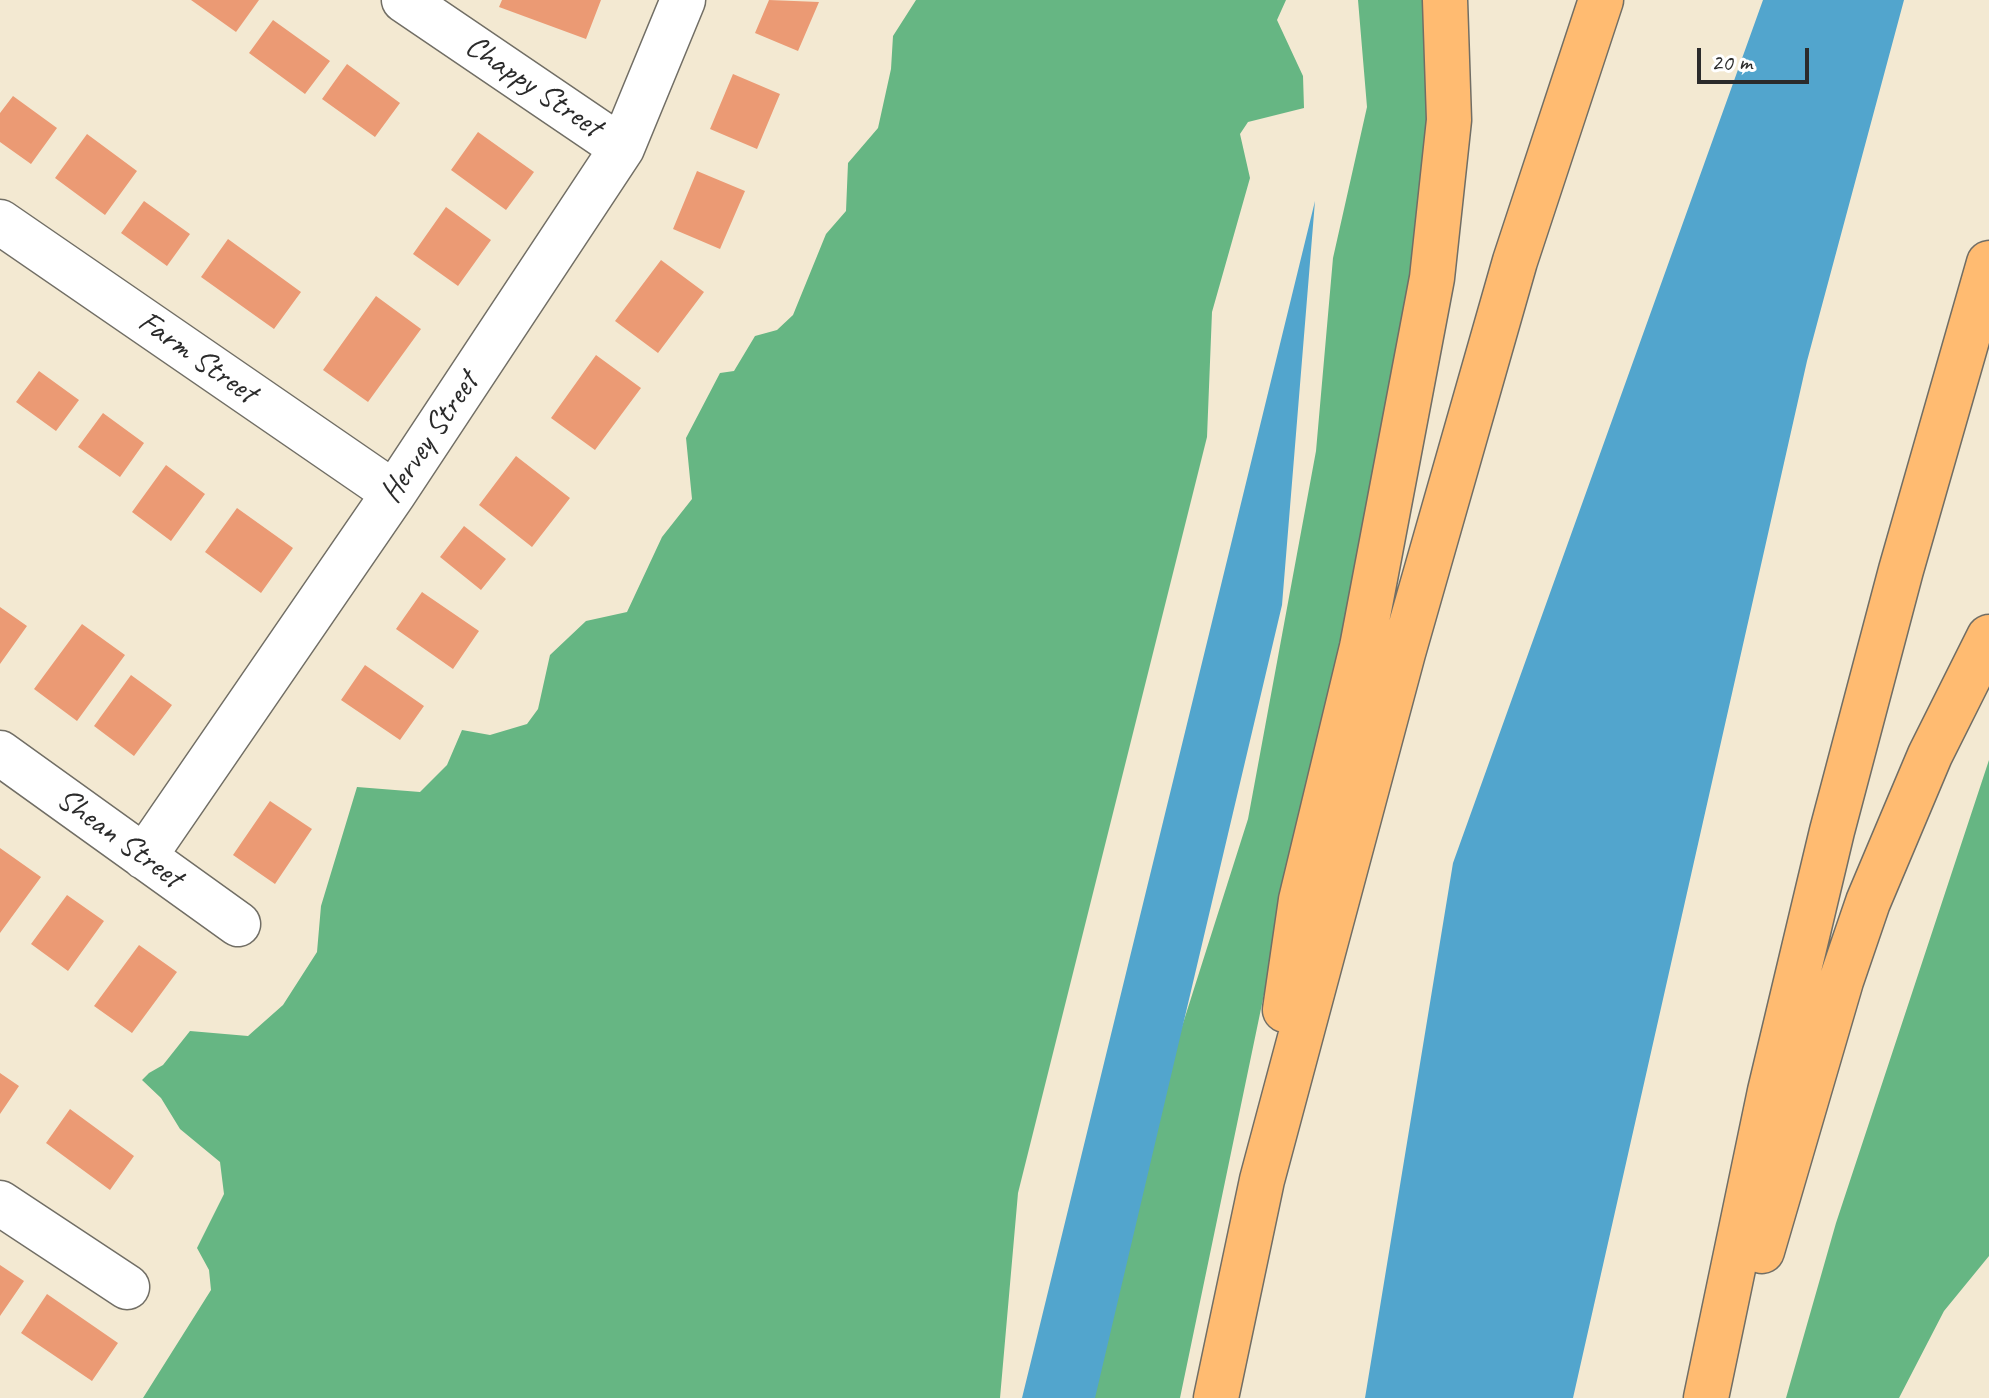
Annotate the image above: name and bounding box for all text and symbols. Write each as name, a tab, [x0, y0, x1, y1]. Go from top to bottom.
street label: Chappy Street	[457, 27, 609, 147]
scale bar	[1701, 32, 1813, 82]
text: 20 m	[1711, 47, 1752, 77]
street label: Farm Street	[130, 303, 264, 413]
street label: Hervey Street	[372, 365, 488, 511]
street label: Shean Street	[49, 781, 189, 897]

